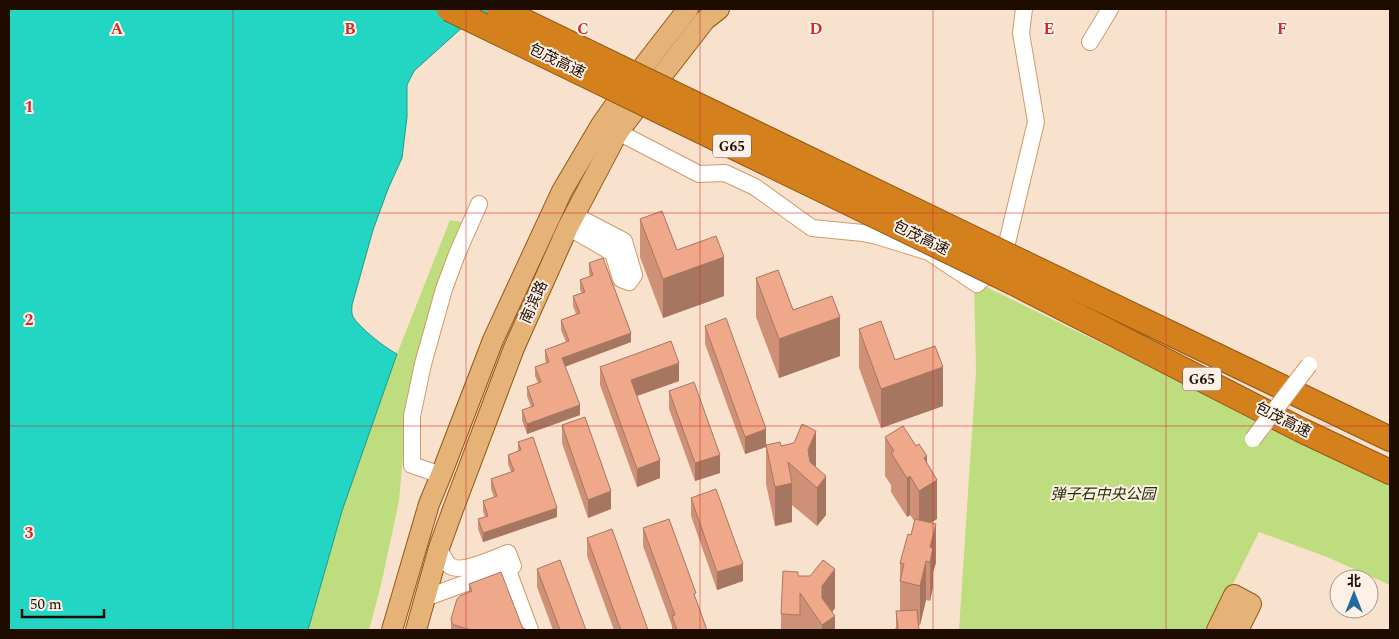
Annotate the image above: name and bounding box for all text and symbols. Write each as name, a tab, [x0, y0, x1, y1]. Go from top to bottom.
text: A	[111, 17, 124, 41]
text: B	[344, 17, 356, 41]
text: C	[577, 17, 589, 41]
text: D	[810, 17, 823, 41]
text: E	[1044, 17, 1054, 41]
text: F	[1277, 17, 1287, 41]
street label: 包茂高速	[525, 38, 589, 84]
text: 1	[25, 95, 33, 119]
road number: G65	[713, 134, 751, 158]
street label: 包茂高速	[889, 215, 953, 261]
street label: 南滨路	[514, 277, 554, 327]
text: 2	[25, 308, 34, 332]
road number: G65	[1183, 368, 1221, 390]
street label: 包茂高速	[1251, 396, 1315, 444]
park label: 弹子石中央公园	[1050, 483, 1157, 506]
text: 3	[25, 521, 34, 545]
north arrow	[1329, 569, 1379, 619]
text: 北	[1347, 571, 1361, 592]
scale bar	[22, 586, 105, 618]
text: 50 m	[30, 593, 62, 616]

